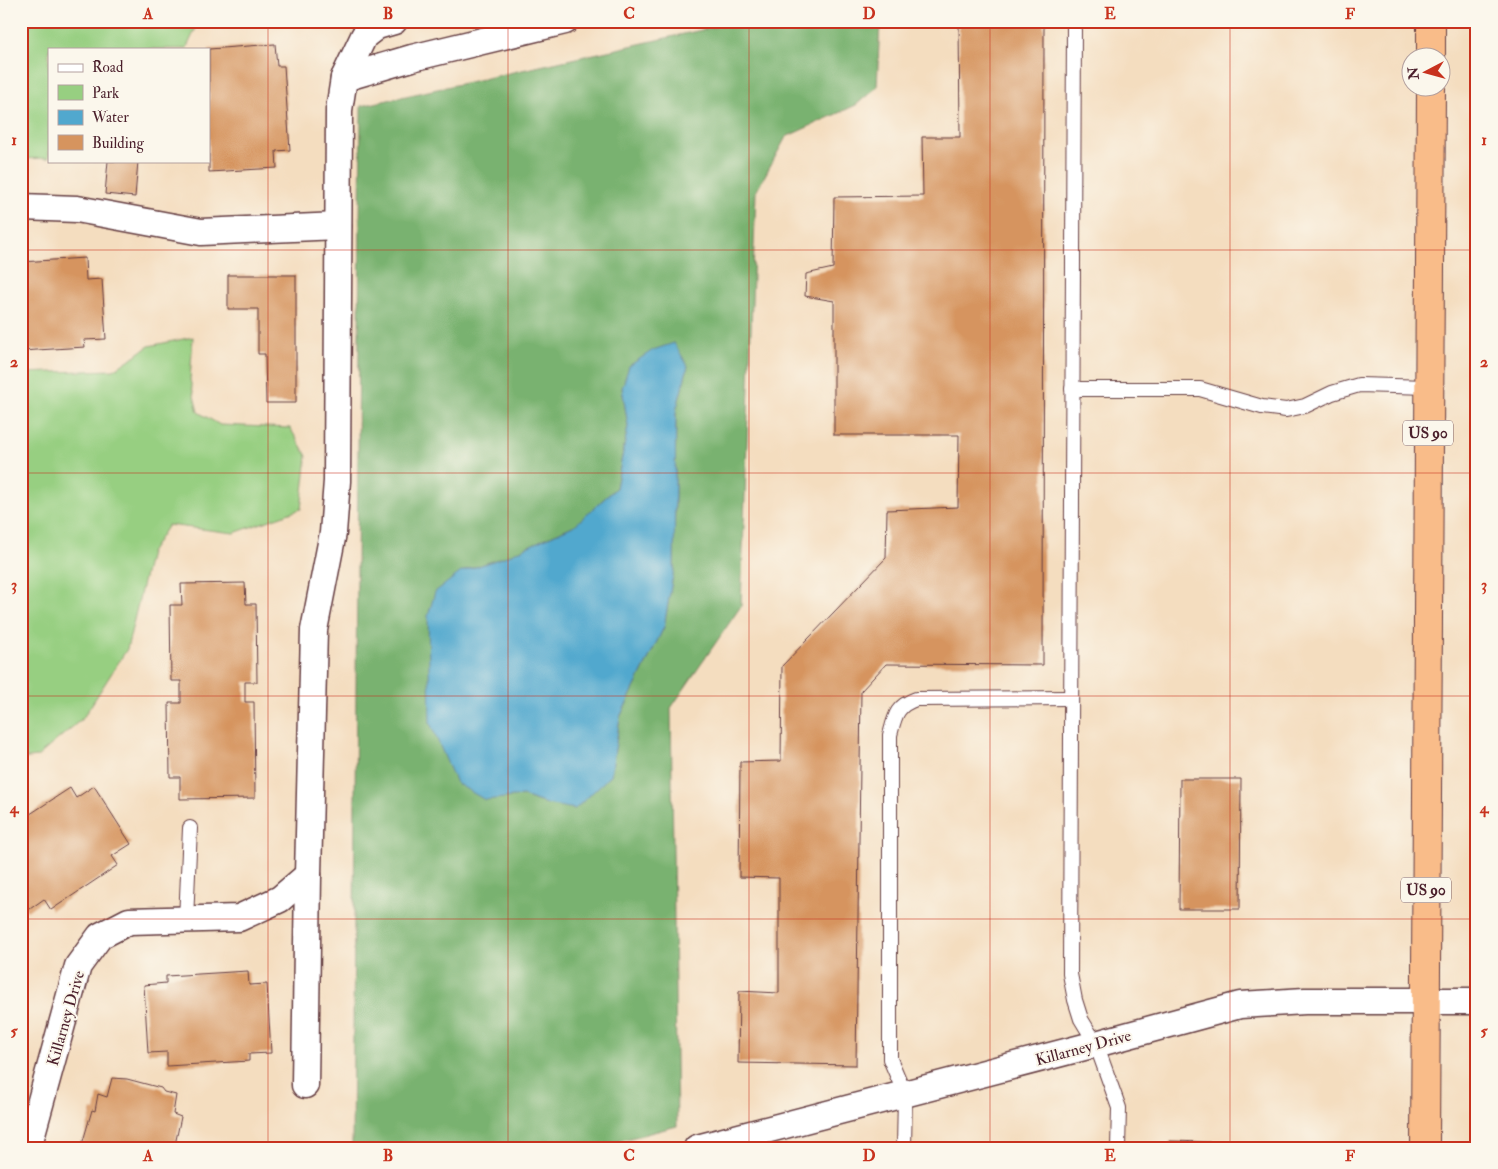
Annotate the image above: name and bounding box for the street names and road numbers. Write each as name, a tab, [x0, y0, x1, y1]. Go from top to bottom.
road number: US 90	[1403, 420, 1453, 446]
road number: US 90	[1401, 878, 1451, 902]
street label: Killarney Drive	[43, 968, 89, 1068]
street label: Killarney Drive	[1033, 1026, 1134, 1070]

